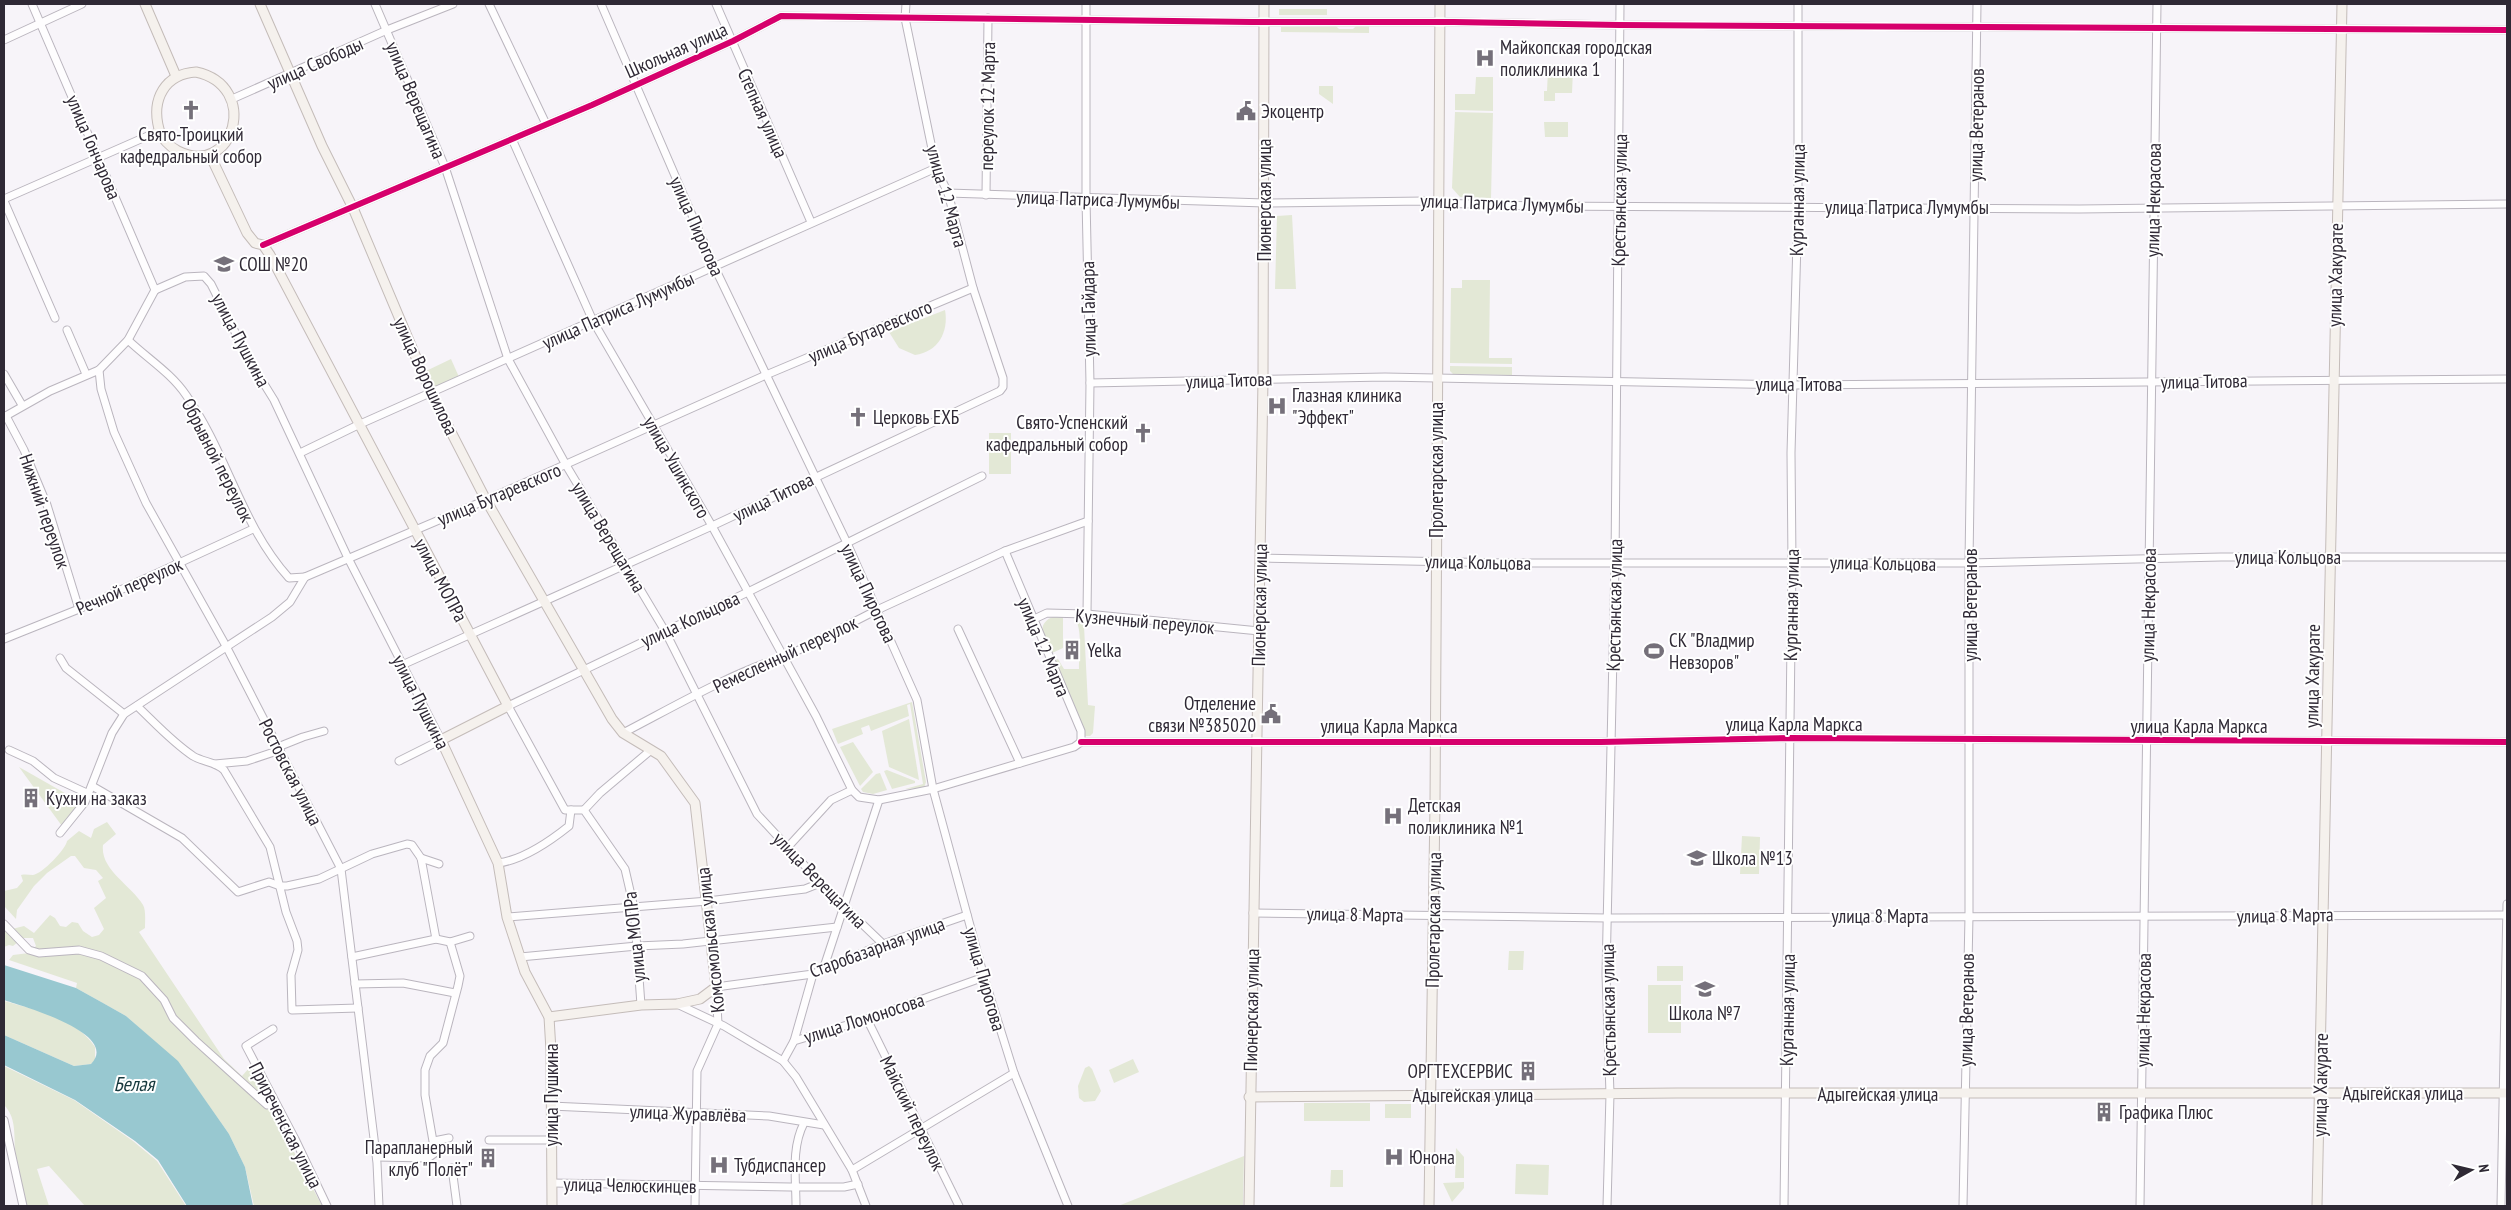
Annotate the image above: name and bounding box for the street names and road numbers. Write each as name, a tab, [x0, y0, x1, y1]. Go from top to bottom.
street label: Школьная улица	[621, 17, 731, 83]
street label: улица Свободы	[263, 31, 367, 95]
street label: улица Верещагина	[381, 38, 451, 162]
street label: переулок 12 Марта	[974, 41, 1000, 171]
street label: Степная улица	[733, 64, 793, 162]
street label: улица Ветеранов	[1963, 68, 1989, 182]
street label: улица Гончарова	[61, 91, 127, 203]
street label: Крестьянская улица	[1606, 133, 1632, 267]
street label: Пионерская улица	[1252, 139, 1276, 261]
street label: улица 12 Марта	[921, 142, 973, 250]
street label: улица Некрасова	[2140, 143, 2166, 257]
street label: Курганная улица	[1784, 144, 1810, 256]
street label: улица Пирогова	[664, 172, 730, 280]
street label: улица Патриса Лумумбы	[1016, 184, 1180, 214]
street label: улица Патриса Лумумбы	[1420, 188, 1584, 218]
street label: улица Патриса Лумумбы	[1825, 195, 1989, 219]
street label: улица Хакурате	[2322, 223, 2348, 327]
street label: улица Гайдара	[1075, 261, 1101, 357]
street label: улица Патриса Лумумбы	[538, 266, 698, 354]
street label: улица Пушкина	[206, 289, 276, 391]
street label: улица Бутаревского	[805, 294, 935, 368]
street label: улица Ворошилова	[388, 313, 464, 439]
street label: улица Титова	[1185, 366, 1273, 394]
street label: улица Титова	[2160, 368, 2248, 394]
street label: улица Титова	[1756, 372, 1842, 396]
street label: Обрывной переулок	[177, 394, 260, 526]
street label: Пролетарская улица	[1424, 402, 1448, 538]
street label: улица Ушинского	[638, 412, 716, 522]
street label: Нижний переулок	[14, 450, 76, 572]
street label: улица Бутаревского	[434, 457, 564, 531]
street label: улица Титова	[729, 467, 817, 527]
street label: улица Верещагина	[567, 477, 651, 597]
street label: улица МОПРа	[409, 534, 473, 626]
street label: Крестьянская улица	[1601, 538, 1627, 672]
street label: улица Пирогова	[836, 540, 902, 646]
street label: Пионерская улица	[1246, 543, 1272, 667]
street label: улица Кольцова	[2235, 545, 2341, 569]
street label: улица Ветеранов	[1958, 548, 1982, 662]
street label: улица Некрасова	[2135, 548, 2161, 662]
street label: улица Кольцова	[1425, 549, 1531, 575]
street label: Курганная улица	[1778, 549, 1804, 661]
street label: улица Кольцова	[1830, 550, 1936, 576]
street label: Речной переулок	[72, 552, 187, 620]
street label: улица Кольцова	[637, 586, 743, 652]
street label: улица 12 Марта	[1012, 594, 1076, 700]
street label: Кузнечный переулок	[1074, 603, 1216, 639]
street label: Ремесленный переулок	[709, 610, 862, 698]
street label: улица Хакурате	[2299, 624, 2325, 728]
street label: улица Пушкина	[387, 651, 455, 753]
street label: улица Карла Маркса	[1725, 712, 1863, 736]
street label: улица Карла Маркса	[1320, 714, 1458, 738]
street label: улица Карла Маркса	[2130, 714, 2268, 738]
street label: Ростовская улица	[254, 715, 328, 829]
street label: улица Верещагина	[768, 827, 872, 933]
street label: Пролетарская улица	[1420, 852, 1446, 988]
street label: Комсомольская улица	[690, 866, 730, 1014]
street label: улица МОПРа	[617, 890, 651, 984]
street label: улица 8 Марта	[1306, 901, 1404, 927]
street label: улица 8 Марта	[2236, 902, 2334, 928]
street label: улица 8 Марта	[1832, 904, 1929, 928]
street label: Старобазарная улица	[806, 911, 948, 983]
street label: улица Пирогова	[959, 924, 1011, 1034]
street label: Крестьянская улица	[1595, 943, 1621, 1077]
street label: Пионерская улица	[1238, 948, 1264, 1072]
street label: улица Ветеранов	[1953, 953, 1979, 1067]
street label: улица Некрасова	[2130, 953, 2156, 1067]
street label: Курганная улица	[1774, 954, 1800, 1066]
street label: улица Ломоносова	[801, 987, 927, 1049]
street label: улица Хакурате	[2307, 1033, 2333, 1137]
street label: улица Пушкина	[539, 1044, 563, 1146]
street label: Майский переулок	[875, 1052, 951, 1175]
street label: Приреченская улица	[244, 1058, 328, 1192]
street label: Адыгейская улица	[2343, 1081, 2463, 1105]
street label: Адыгейская улица	[1818, 1082, 1938, 1106]
street label: Адыгейская улица	[1413, 1083, 1533, 1107]
street label: улица Журавлёва	[629, 1099, 747, 1127]
street label: улица Челюскинцев	[563, 1172, 697, 1198]

